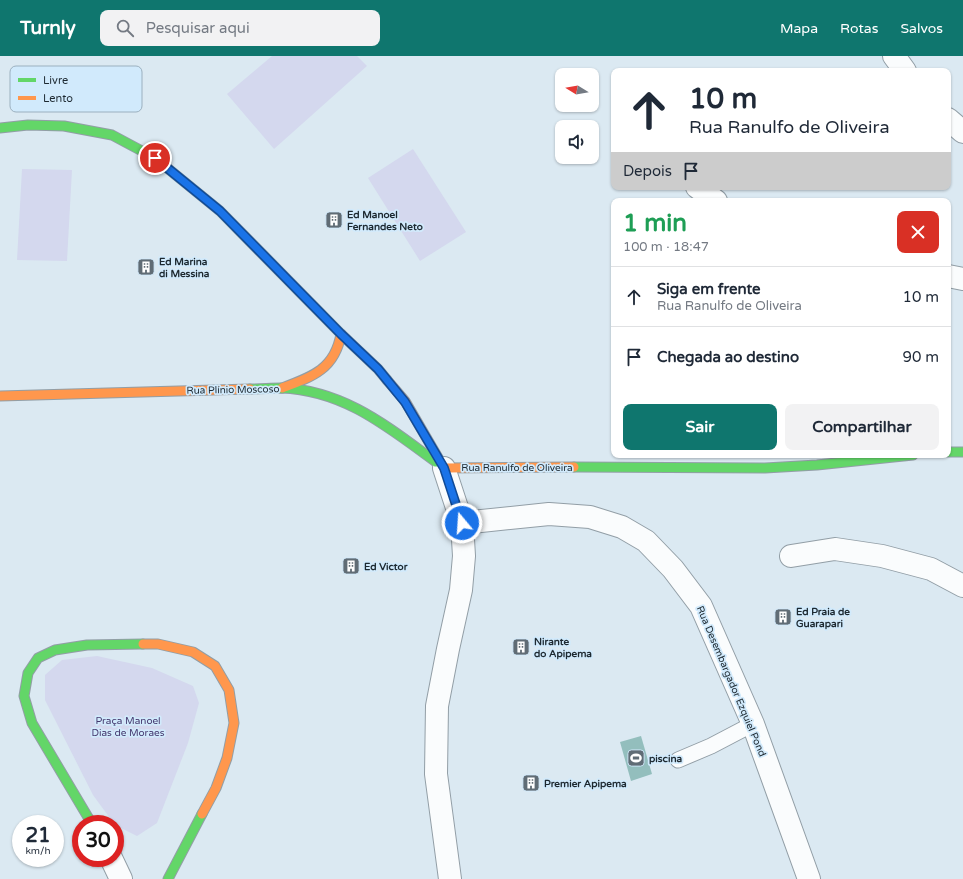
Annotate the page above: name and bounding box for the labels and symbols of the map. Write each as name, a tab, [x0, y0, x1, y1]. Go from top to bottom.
legend	[10, 66, 142, 112]
north arrow	[555, 68, 599, 112]
text: Livre	[43, 74, 68, 87]
text: Lento	[43, 92, 73, 105]
pin	[138, 141, 172, 175]
place label: Ed Manoel Fernandes Neto	[347, 209, 423, 233]
building icon: Ed Manoel Fernandes Neto	[324, 210, 344, 230]
place label: Ed Marina di Messina	[159, 256, 210, 280]
building icon: Ed Marina di Messina	[136, 257, 156, 277]
street label: Rua Plínio Moscoso	[186, 383, 280, 397]
street label: Rua Ranulfo de Oliveira	[461, 462, 573, 474]
position arrow	[441, 502, 483, 544]
building icon: Ed Victor	[341, 556, 361, 576]
place label: Ed Victor	[364, 561, 408, 573]
street label: Rua Desembargador Ezquiel Pond	[694, 604, 768, 759]
place label: Ed Praia de Guarapari	[796, 606, 850, 630]
building icon: Ed Praia de Guarapari	[773, 607, 793, 627]
place label: Nirante do Apipema	[534, 636, 592, 660]
building icon: Nirante do Apipema	[511, 637, 531, 657]
park label: Praça Manoel Dias de Moraes	[92, 715, 165, 739]
sports icon: piscina	[626, 748, 646, 768]
place label: piscina	[649, 753, 683, 765]
building icon: Premier Apipema	[521, 773, 541, 793]
place label: Premier Apipema	[544, 778, 627, 790]
speed limit sign: 30	[72, 815, 124, 867]

